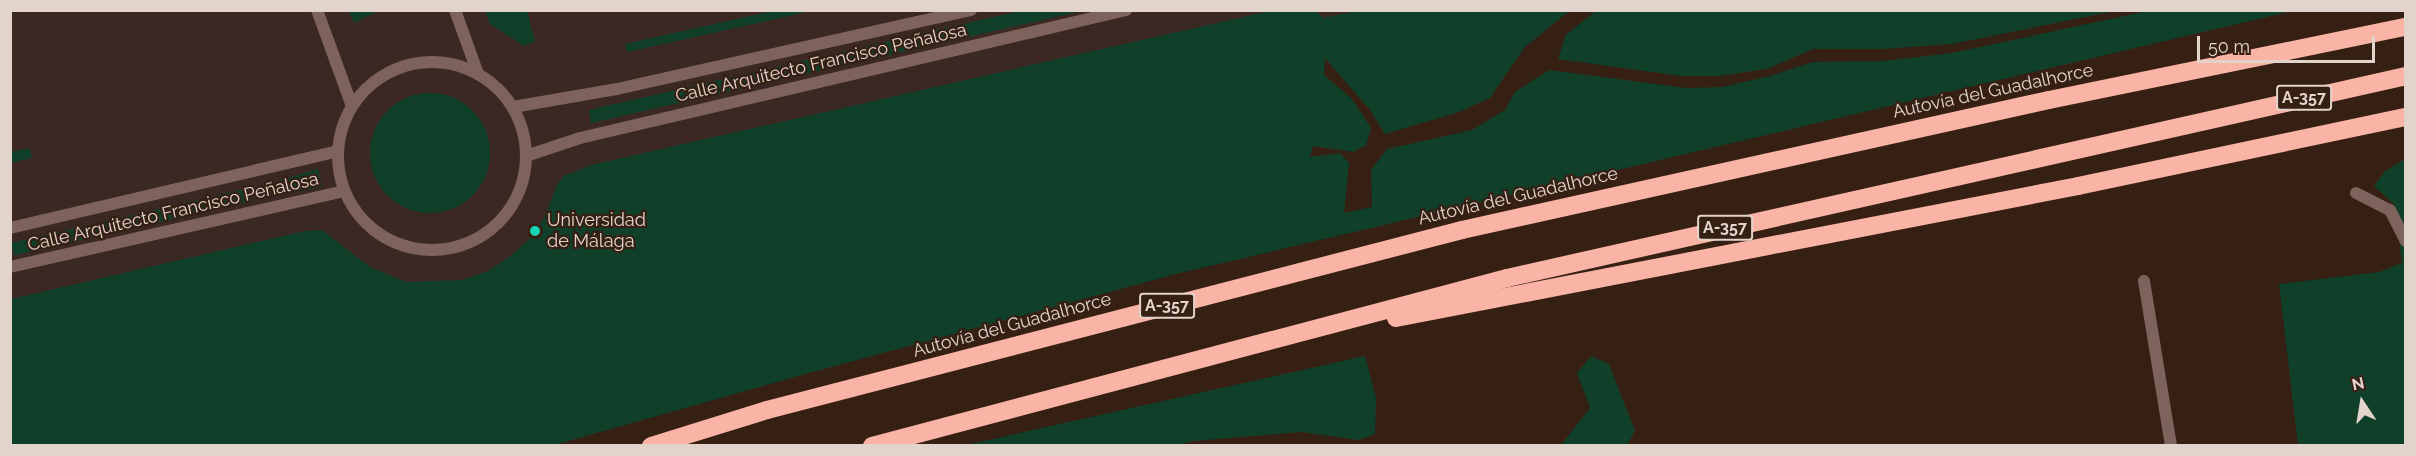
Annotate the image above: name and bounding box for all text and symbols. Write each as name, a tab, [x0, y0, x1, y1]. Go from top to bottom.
street label: Calle Arquitecto Francisco Peñalosa	[673, 19, 969, 107]
scale bar	[2200, 24, 2378, 62]
text: 50 m	[2208, 36, 2250, 57]
street label: Autovía del Guadalhorce	[1891, 59, 2095, 123]
road number: A-357	[2276, 85, 2332, 111]
street label: Autovía del Guadalhorce	[1416, 162, 1620, 230]
street label: Calle Arquitecto Francisco Peñalosa	[25, 168, 321, 256]
place label: Universidad de Málaga	[547, 210, 646, 252]
road number: A-357	[1696, 215, 1754, 241]
marker: Universidad de Málaga	[528, 224, 542, 238]
street label: Autovía del Guadalhorce	[910, 288, 1114, 362]
road number: A-357	[1138, 293, 1196, 319]
north arrow	[2332, 372, 2392, 432]
text: N	[2350, 373, 2366, 394]

